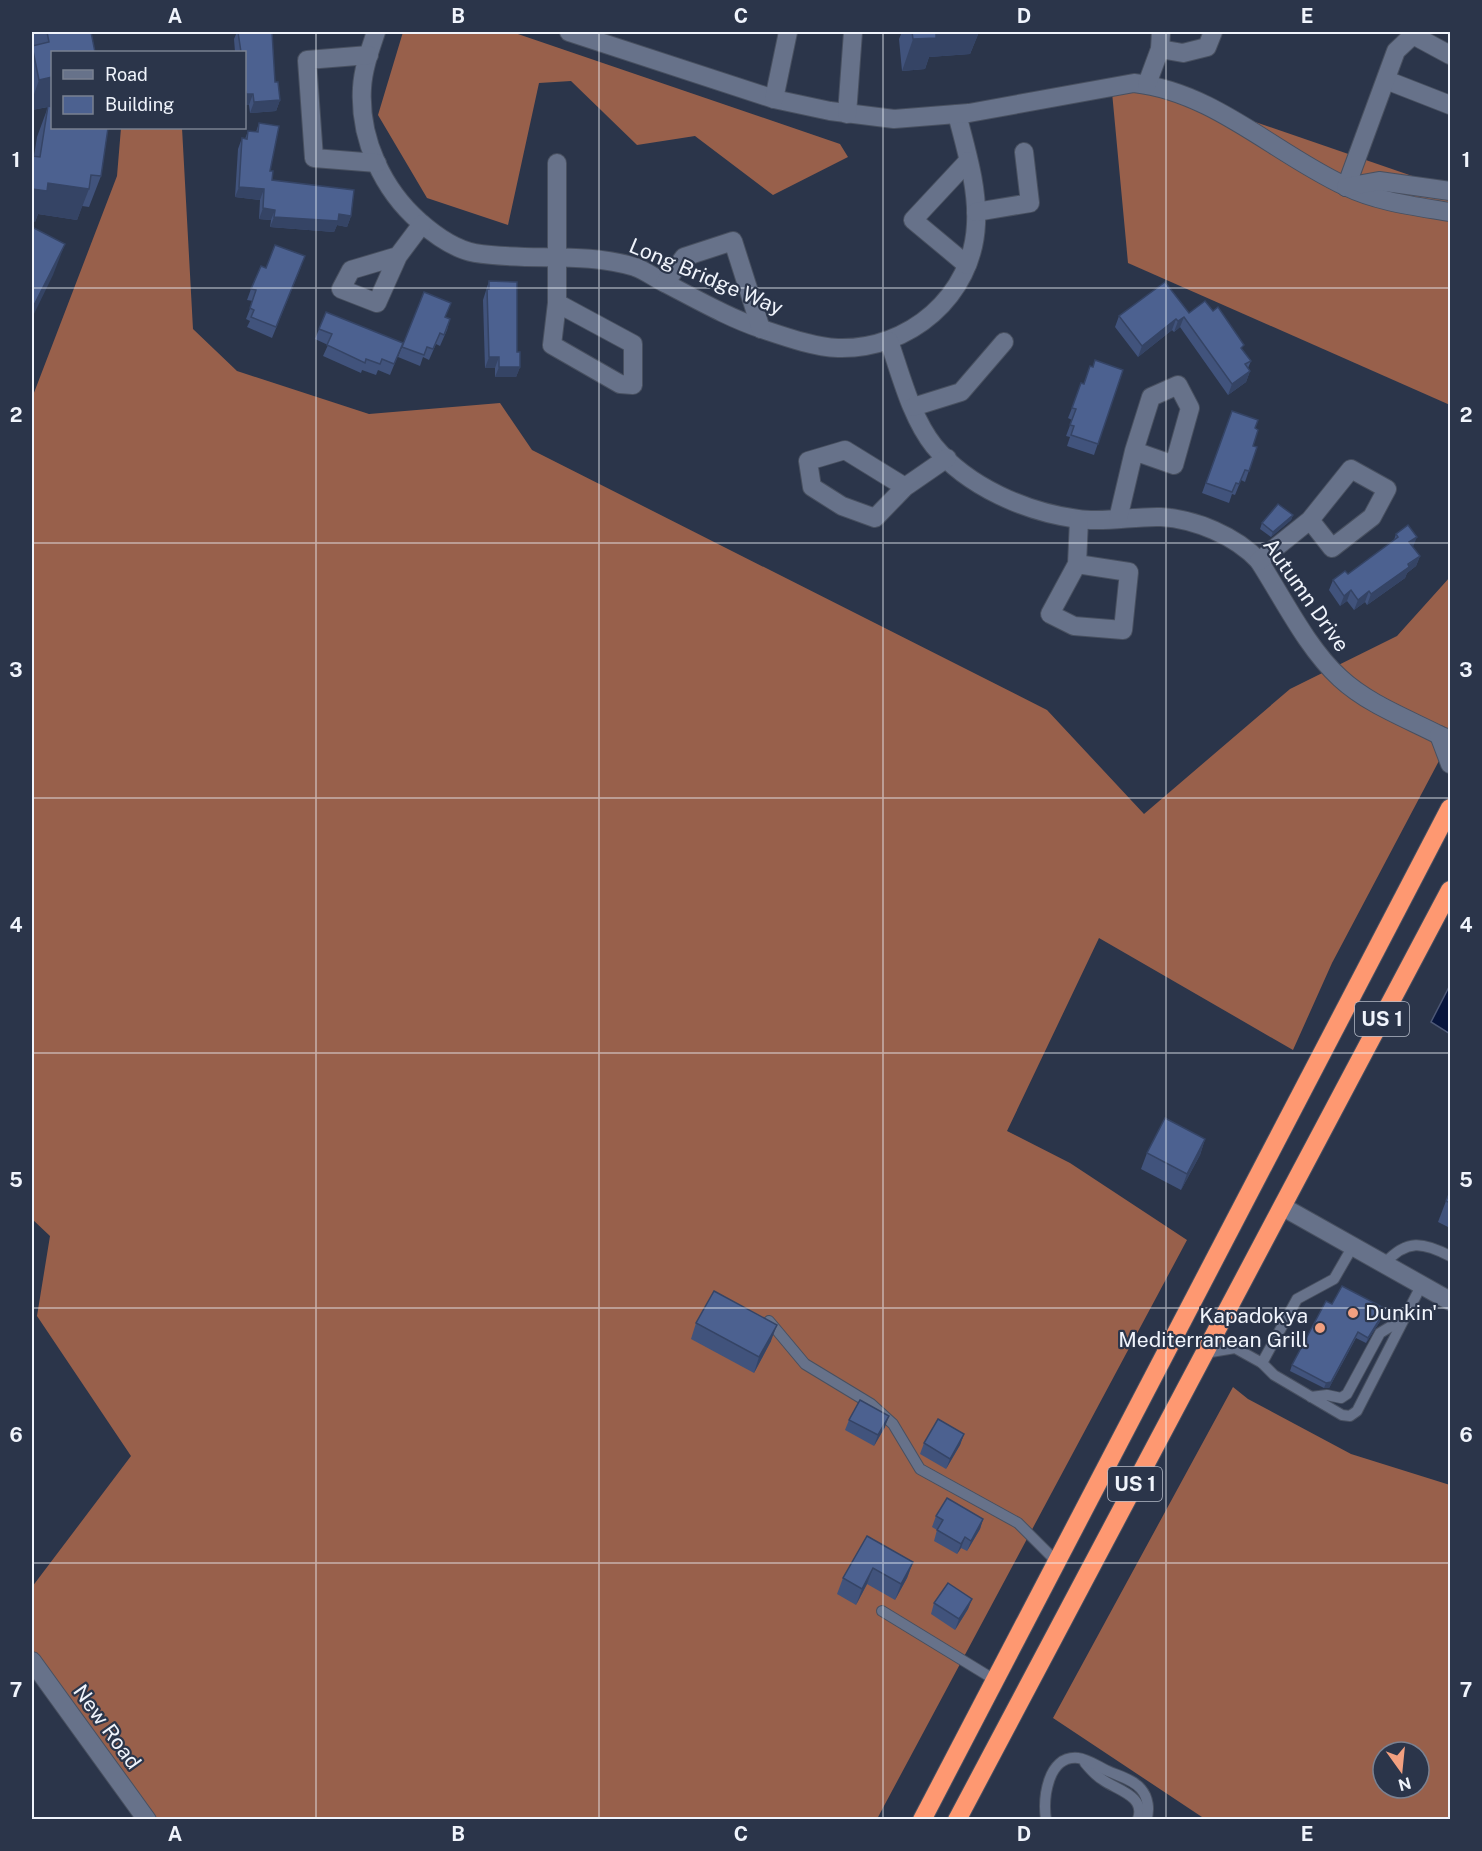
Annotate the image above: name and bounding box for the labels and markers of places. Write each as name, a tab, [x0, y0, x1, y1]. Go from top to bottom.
place label: Dunkin'	[1365, 1300, 1437, 1325]
place label: Kapadokya Mediterranean Grill	[1118, 1303, 1308, 1352]
marker: Dunkin'	[1346, 1306, 1360, 1320]
marker: Kapadokya Mediterranean Grill	[1313, 1321, 1327, 1335]

